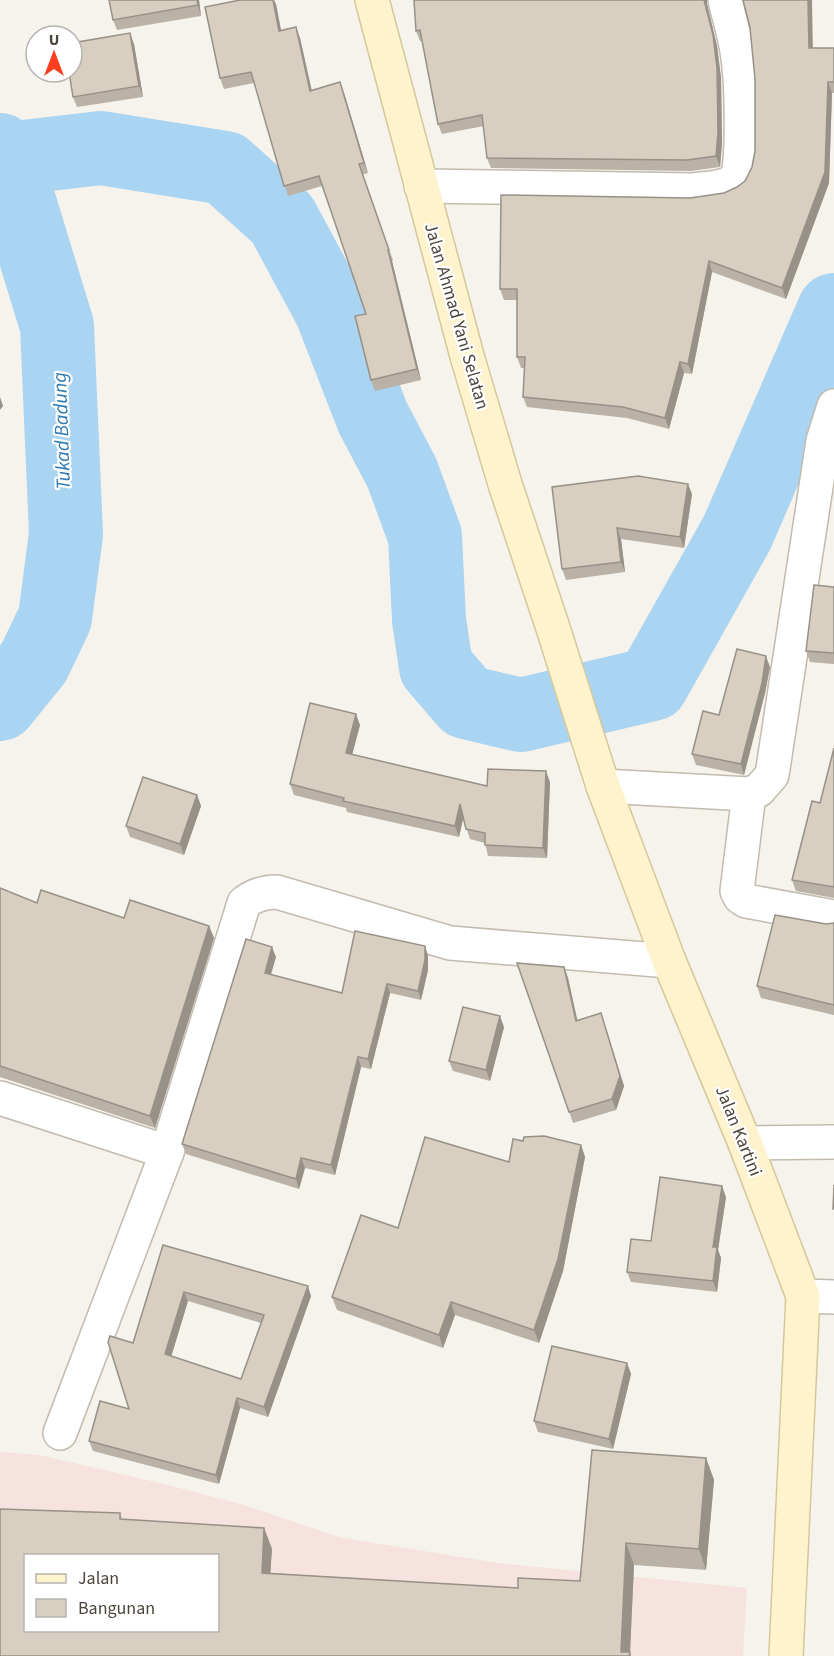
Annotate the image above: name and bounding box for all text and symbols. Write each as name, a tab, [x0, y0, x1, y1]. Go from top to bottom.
north arrow	[24, 24, 84, 84]
text: U	[49, 29, 59, 51]
street label: Jalan Ahmad Yani Selatan	[418, 220, 495, 412]
water label: Tukad Badung	[46, 372, 78, 490]
street label: Jalan Kartini	[709, 1082, 768, 1180]
legend	[24, 1554, 219, 1632]
text: Jalan	[78, 1566, 119, 1591]
text: Bangunan	[78, 1596, 155, 1621]

